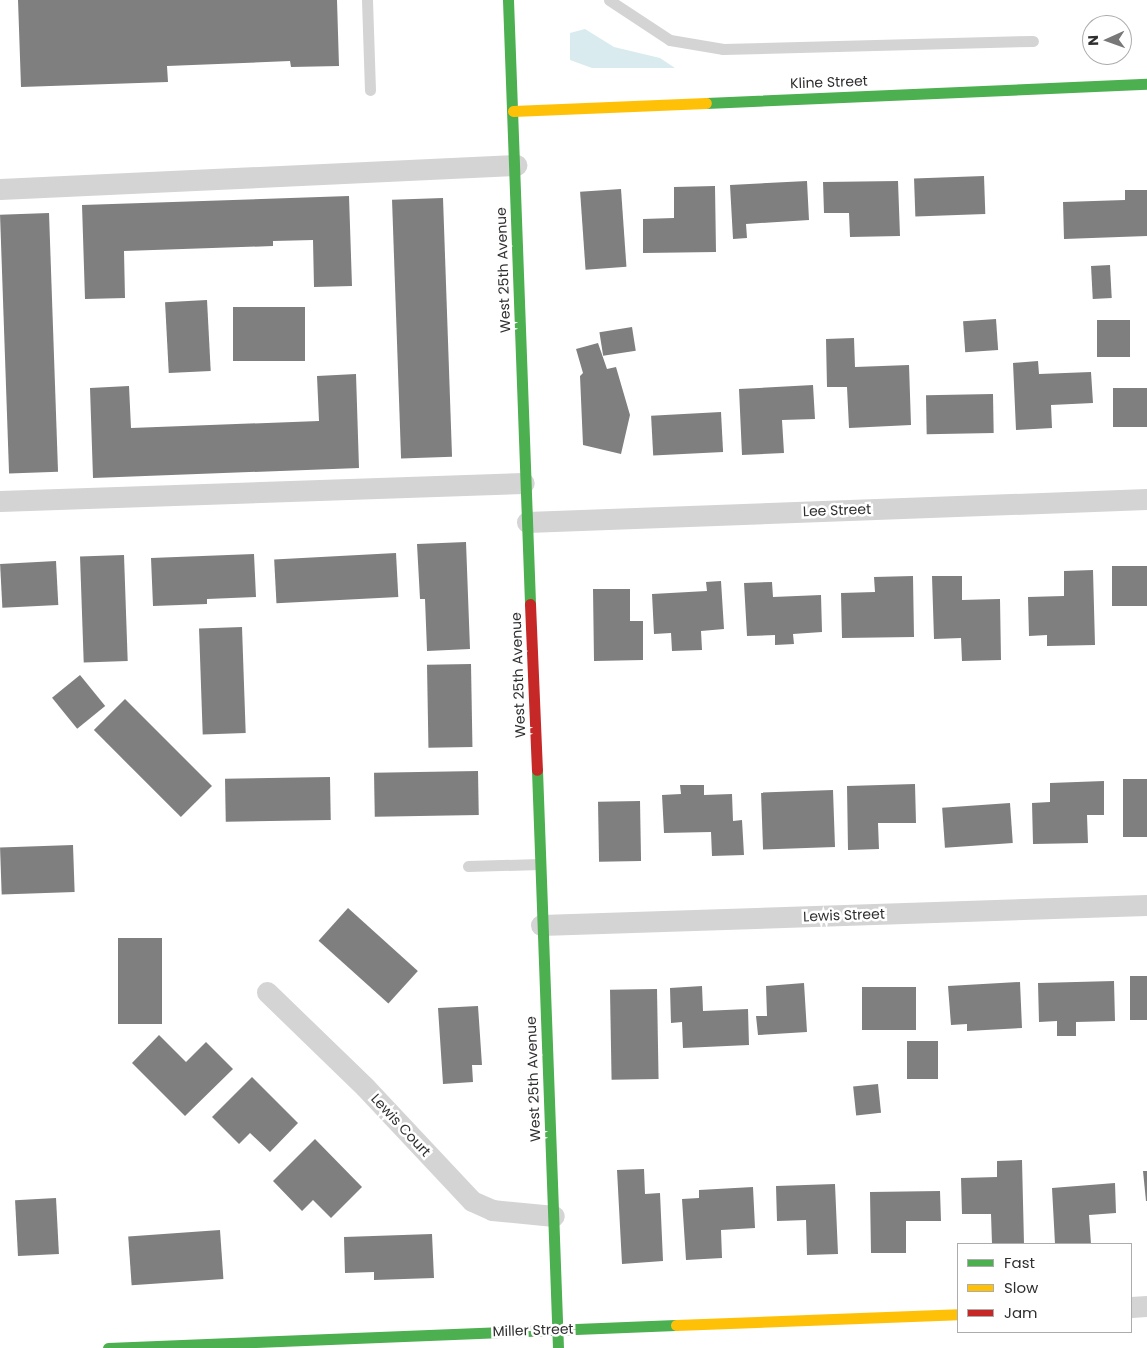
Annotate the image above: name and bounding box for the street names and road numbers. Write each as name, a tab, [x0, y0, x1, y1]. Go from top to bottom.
street label: Kline Street	[790, 72, 868, 92]
street label: West 25th Avenue	[492, 207, 514, 333]
street label: Lee Street	[803, 500, 871, 520]
street label: West 25th Avenue	[507, 612, 529, 738]
street label: Lewis Street	[803, 905, 885, 925]
street label: West 25th Avenue	[522, 1016, 544, 1142]
street label: Lewis Court	[368, 1090, 434, 1160]
street label: Miller Street	[492, 1320, 574, 1340]

